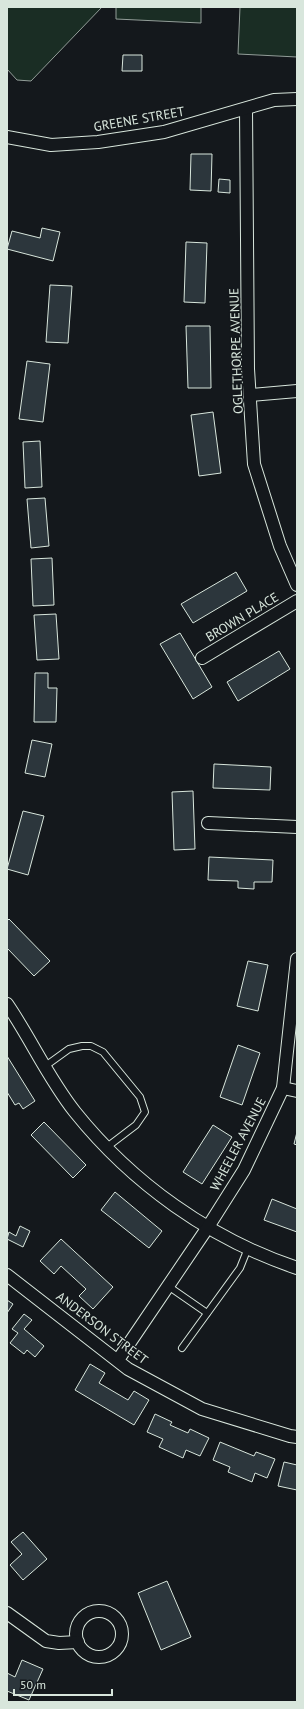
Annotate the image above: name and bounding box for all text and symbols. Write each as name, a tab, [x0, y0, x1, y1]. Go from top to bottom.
street label: GREENE STREET	[92, 103, 186, 135]
street label: OGLETHORPE AVENUE	[225, 288, 247, 414]
street label: BROWN PLACE	[202, 589, 282, 645]
street label: WHEELER AVENUE	[206, 1094, 270, 1194]
street label: ANDERSON STREET	[53, 1288, 151, 1368]
scale bar	[14, 1671, 112, 1697]
text: 50 m	[20, 1677, 46, 1692]

